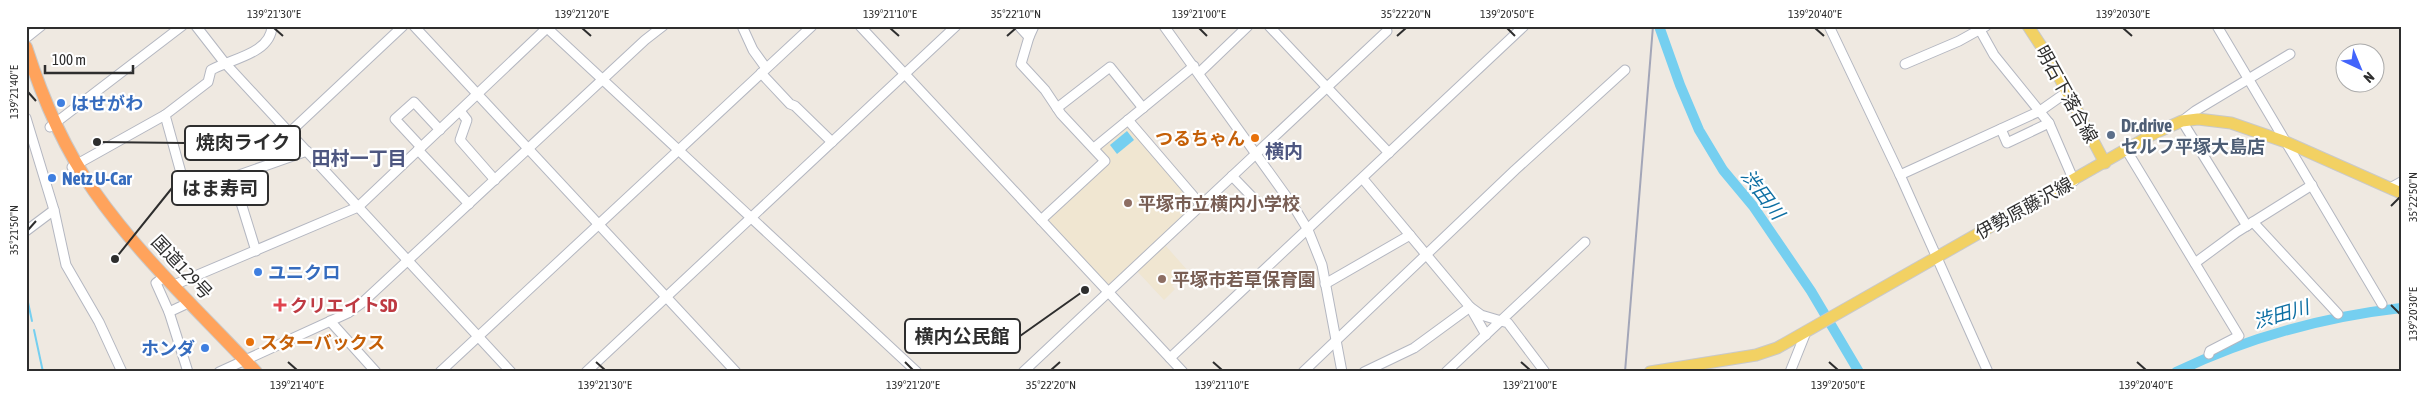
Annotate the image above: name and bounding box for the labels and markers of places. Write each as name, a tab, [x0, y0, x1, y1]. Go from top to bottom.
place label: はせがわ	[71, 93, 143, 114]
marker: はせがわ	[55, 97, 67, 109]
place label: Dr.drive セルフ平塚大島店	[2121, 115, 2265, 157]
callout: 焼肉ライク	[185, 126, 300, 160]
place label: つるちゃん	[1155, 128, 1245, 149]
marker: Dr.drive セルフ平塚大島店	[2105, 129, 2117, 141]
marker: つるちゃん	[1249, 132, 1261, 144]
place label: Netz U-Car	[62, 168, 133, 189]
callout: はま寿司	[172, 171, 268, 205]
marker: Netz U-Car	[46, 172, 58, 184]
place label: 平塚市立横内小学校	[1138, 193, 1300, 214]
marker: 平塚市立横内小学校	[1122, 197, 1134, 209]
place label: ユニクロ	[268, 262, 340, 283]
marker: ユニクロ	[252, 266, 264, 278]
place label: 平塚市若草保育園	[1172, 269, 1316, 290]
marker: 平塚市若草保育園	[1156, 273, 1168, 285]
place label: クリエイトSD	[290, 295, 398, 316]
marker: クリエイトSD	[274, 299, 286, 311]
callout: 横内公民館	[905, 319, 1020, 353]
place label: スターバックス	[260, 332, 385, 353]
marker: スターバックス	[244, 336, 256, 348]
place label: ホンダ	[141, 338, 195, 359]
marker: ホンダ	[199, 342, 211, 354]

